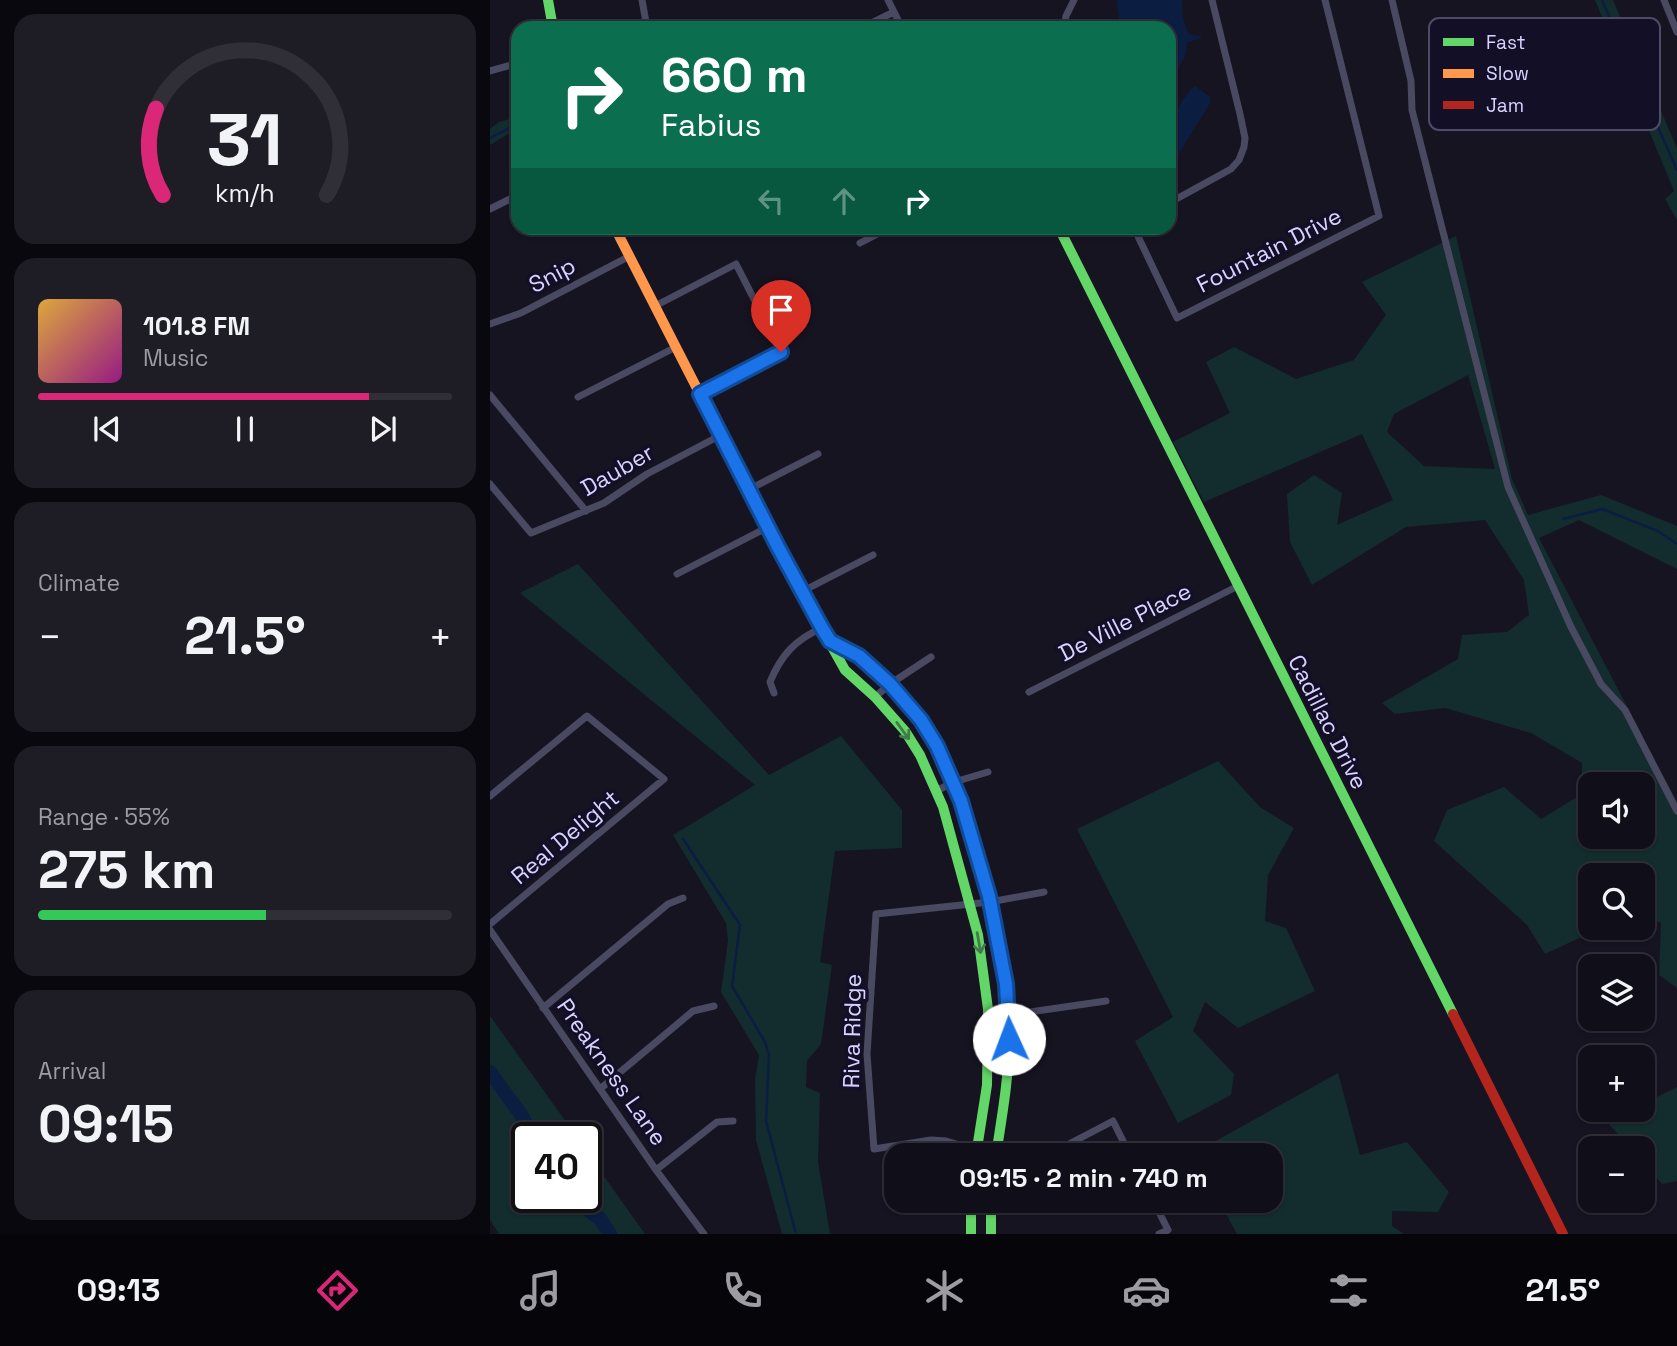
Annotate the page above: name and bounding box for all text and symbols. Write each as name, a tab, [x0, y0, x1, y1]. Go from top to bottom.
legend	[1429, 18, 1660, 130]
text: Fast	[1486, 30, 1526, 55]
text: 660 m	[661, 44, 808, 106]
icon: right	[546, 49, 637, 140]
text: Slow	[1486, 61, 1529, 86]
text: 31	[207, 93, 283, 186]
text: Jam	[1486, 93, 1524, 118]
text: Fabius	[661, 105, 761, 145]
text: km/h	[215, 177, 275, 209]
icon: left	[752, 182, 790, 220]
icon: ahead	[825, 182, 863, 220]
icon: right	[898, 182, 936, 220]
street label: Fountain Drive	[1191, 201, 1347, 299]
street label: Snip	[523, 250, 581, 300]
pin	[751, 280, 811, 352]
icon: arrive	[762, 291, 800, 329]
text: 101.8 FM	[143, 309, 250, 343]
text: Music	[143, 343, 208, 373]
icon: previous	[88, 410, 126, 448]
icon: pause	[226, 410, 264, 448]
icon: next	[364, 410, 402, 448]
street label: Dauber	[575, 437, 659, 503]
text: Climate	[38, 568, 120, 598]
street label: De Ville Place	[1054, 576, 1196, 668]
text: 21.5°	[184, 603, 306, 669]
text: −	[38, 613, 62, 661]
text: +	[428, 613, 452, 661]
street label: Cadillac Drive	[1281, 650, 1375, 794]
one-way arrow	[896, 721, 910, 740]
map controls	[1578, 772, 1655, 1213]
button: sound	[1578, 772, 1655, 849]
street label: Real Delight	[505, 783, 625, 891]
text: Range · 55%	[38, 802, 170, 832]
text: 275 km	[38, 837, 215, 903]
button: search	[1578, 863, 1655, 940]
one-way arrow	[973, 931, 986, 954]
button: layers	[1578, 954, 1655, 1031]
street label: Riva Ridge	[836, 973, 868, 1089]
street label: Preakness Lane	[550, 993, 674, 1151]
position arrow	[972, 1002, 1046, 1076]
button: +	[1578, 1045, 1655, 1122]
text: Arrival	[38, 1056, 106, 1086]
text: 09:15	[38, 1091, 174, 1157]
speed limit sign: 40	[511, 1122, 602, 1213]
button: −	[1578, 1136, 1655, 1213]
text: 09:15 · 2 min · 740 m	[959, 1161, 1208, 1195]
icon: directions	[313, 1266, 362, 1315]
icon: music	[516, 1266, 565, 1315]
icon: phone	[718, 1266, 767, 1315]
icon: climate	[920, 1266, 969, 1315]
icon: car	[1122, 1266, 1171, 1315]
icon: filters	[1324, 1266, 1373, 1315]
text: 09:13	[77, 1270, 160, 1310]
text: 21.5°	[1526, 1270, 1600, 1310]

